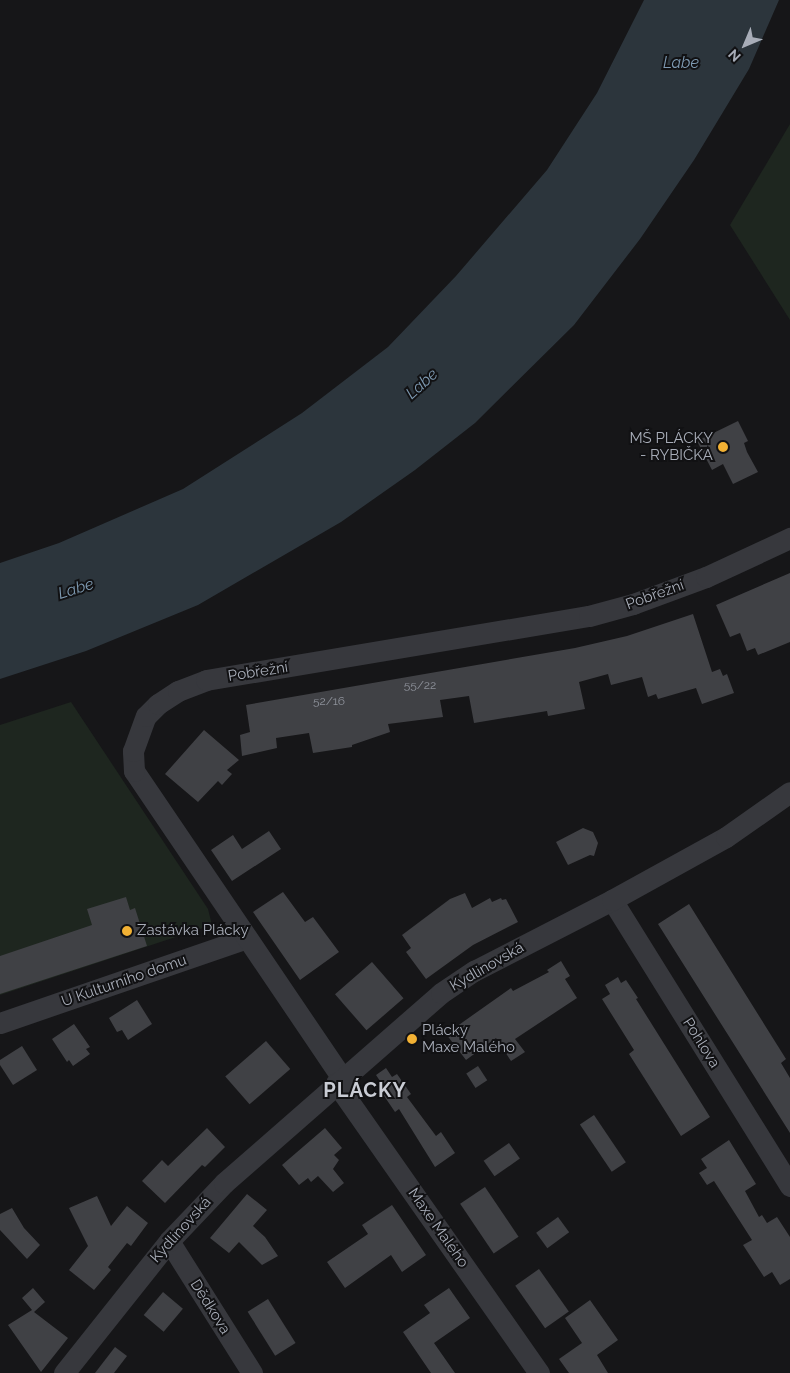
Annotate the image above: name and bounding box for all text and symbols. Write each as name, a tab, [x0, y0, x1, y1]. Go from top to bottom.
north arrow	[720, 20, 770, 70]
text: N	[725, 46, 744, 65]
water label: Labe	[663, 53, 699, 73]
water label: Labe	[402, 365, 442, 403]
place label: MŠ PLÁCKY - RYBIČKA	[629, 429, 713, 464]
marker: MŠ PLÁCKY - RYBIČKA	[717, 441, 729, 453]
water label: Labe	[56, 575, 96, 603]
street label: Pobřežní	[624, 576, 686, 614]
street label: Pobřežní	[227, 658, 289, 686]
house number: 55/22	[404, 679, 436, 693]
house number: 52/16	[313, 695, 345, 709]
place label: Zastávka Plácky	[137, 922, 249, 940]
marker: Zastávka Plácky	[121, 925, 133, 937]
street label: Kydlinovská	[447, 939, 527, 995]
street label: U Kulturního domu	[59, 951, 189, 1011]
street label: Pohlova	[679, 1015, 723, 1071]
place label: Plácky Maxe Malého	[422, 1021, 515, 1056]
marker: Plácky Maxe Malého	[406, 1033, 418, 1045]
district label: PLÁCKY	[323, 1078, 407, 1102]
street label: Maxe Malého	[404, 1185, 472, 1271]
street label: Kydlinovská	[147, 1193, 215, 1267]
street label: Dědkova	[186, 1276, 234, 1338]

